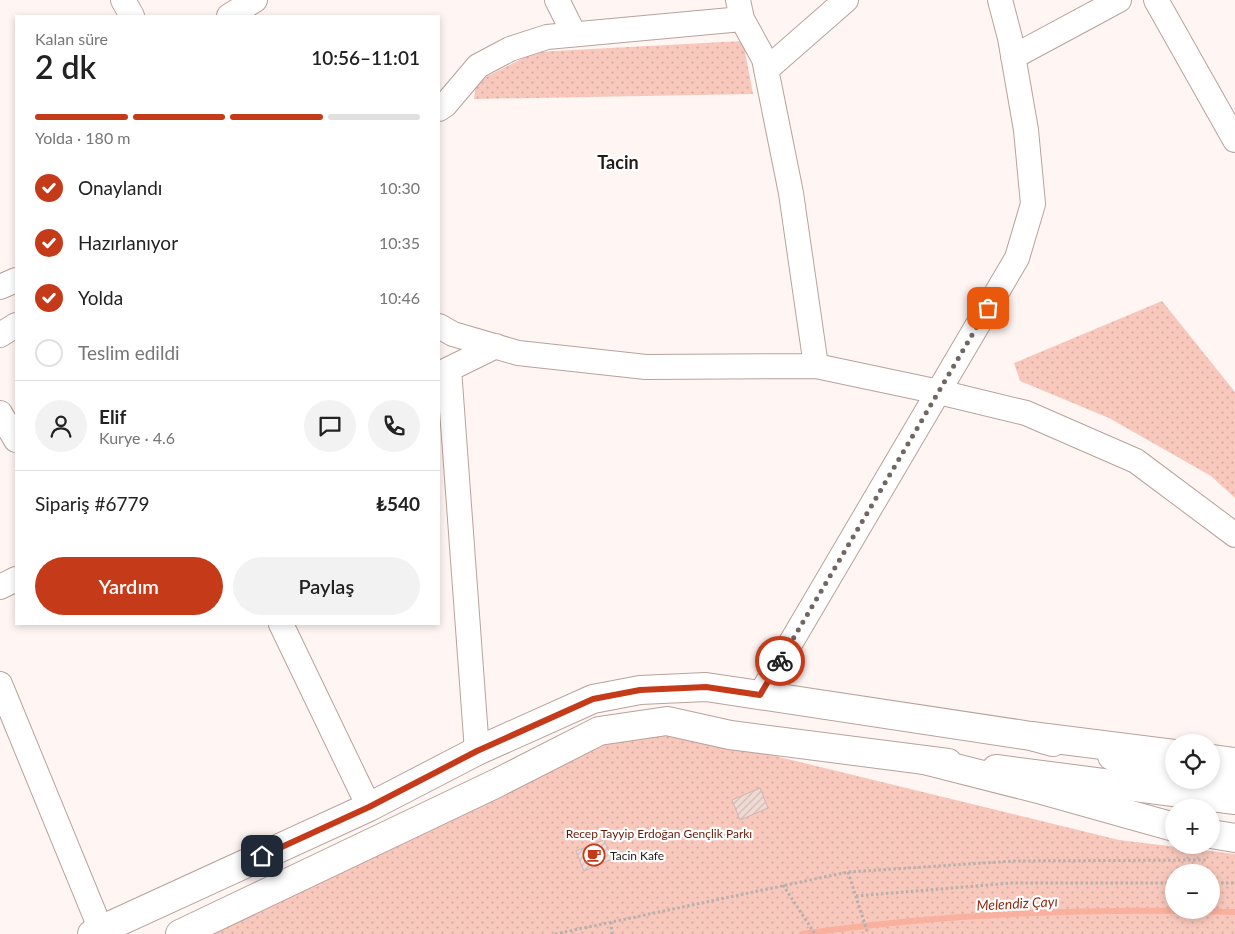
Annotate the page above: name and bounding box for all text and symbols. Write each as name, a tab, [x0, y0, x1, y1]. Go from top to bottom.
text: Kalan süre	[35, 29, 108, 48]
text: 10:56–11:01	[311, 46, 420, 69]
text: 2 dk	[35, 47, 96, 86]
text: Yolda · 180 m	[35, 128, 130, 147]
district label: Tacin	[597, 151, 639, 173]
icon: check	[35, 174, 63, 202]
text: Onaylandı	[78, 176, 162, 199]
text: 10:30	[379, 178, 420, 197]
icon: check	[35, 229, 63, 257]
text: Hazırlanıyor	[78, 231, 178, 254]
text: 10:35	[379, 233, 420, 252]
icon: check	[35, 284, 63, 312]
text: Yolda	[78, 286, 123, 309]
pin	[967, 287, 1009, 329]
text: 10:46	[379, 288, 420, 307]
icon: bag	[974, 294, 1002, 322]
text: Teslim edildi	[78, 341, 180, 364]
button: person	[35, 400, 87, 452]
button: chat	[304, 400, 356, 452]
button: phone	[368, 400, 420, 452]
text: Elif	[99, 405, 126, 428]
text: Kurye · 4.6	[99, 428, 175, 447]
text: Sipariş #6779	[35, 492, 150, 515]
text: ₺540	[376, 492, 420, 515]
button: Yardım	[35, 557, 223, 615]
button: Paylaş	[233, 557, 420, 615]
courier	[755, 636, 805, 686]
icon: bike	[766, 647, 794, 675]
map controls	[1165, 734, 1220, 919]
button: locate	[1165, 734, 1220, 789]
button: +	[1165, 799, 1220, 854]
park label: Recep Tayyip Erdoğan Gençlik Parkı	[566, 826, 752, 841]
pin	[241, 835, 283, 877]
icon: home	[248, 842, 276, 870]
cafe icon: Tacin Kafe	[582, 843, 606, 867]
place label: Tacin Kafe	[610, 848, 664, 863]
button: −	[1165, 864, 1220, 919]
water label: Melendiz Çayı	[976, 892, 1058, 914]

